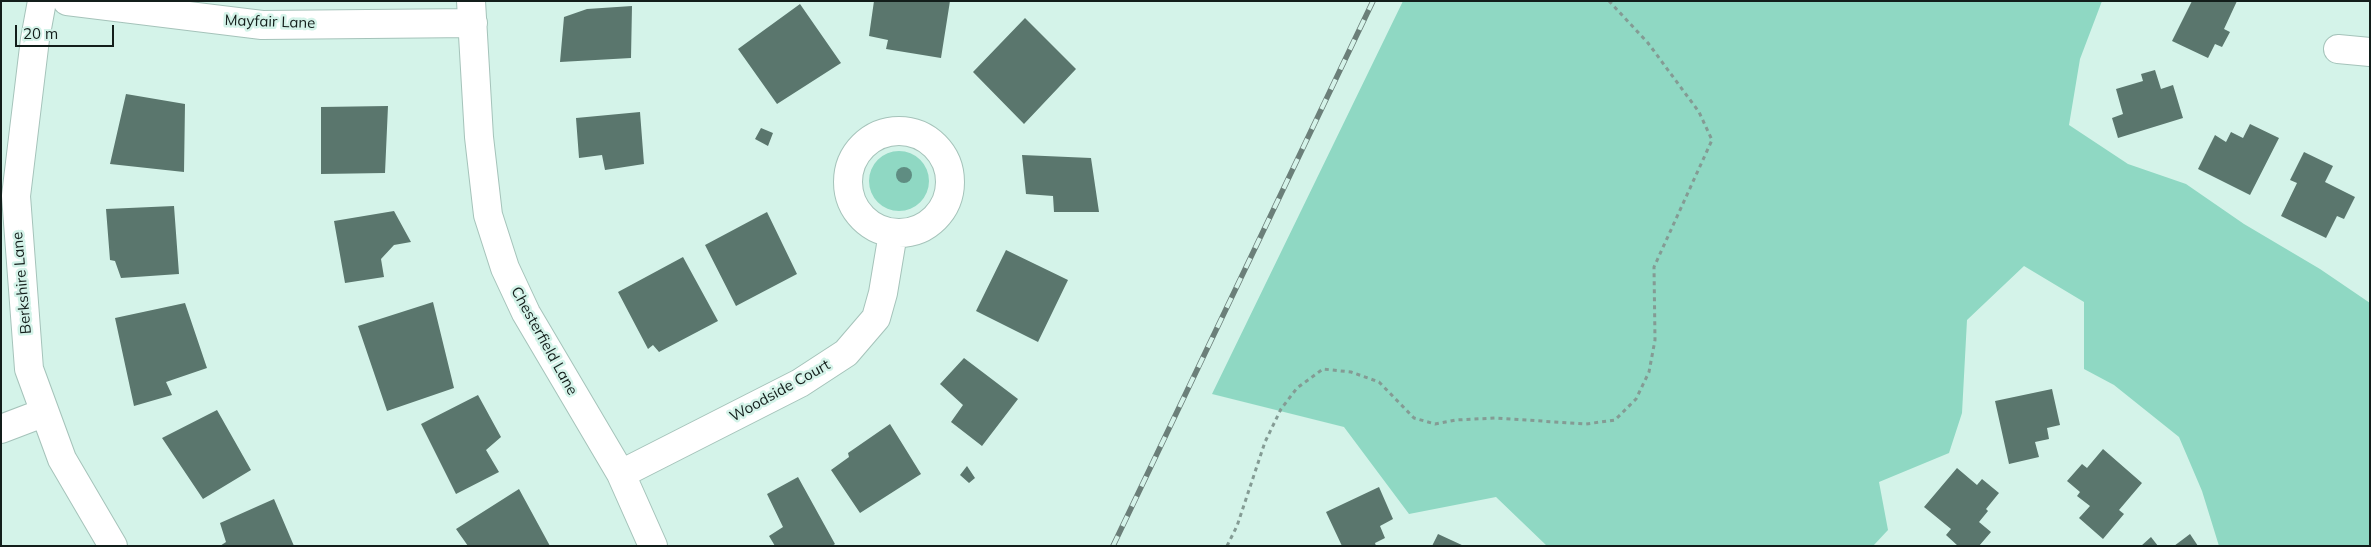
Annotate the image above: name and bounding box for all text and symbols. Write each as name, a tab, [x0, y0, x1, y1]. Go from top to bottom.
street label: Mayfair Lane	[224, 11, 316, 33]
scale bar	[18, 15, 116, 47]
text: 20 m	[23, 24, 58, 43]
street label: Berkshire Lane	[9, 231, 35, 335]
street label: Chesterfield Lane	[507, 284, 581, 398]
street label: Woodside Court	[727, 356, 833, 426]

